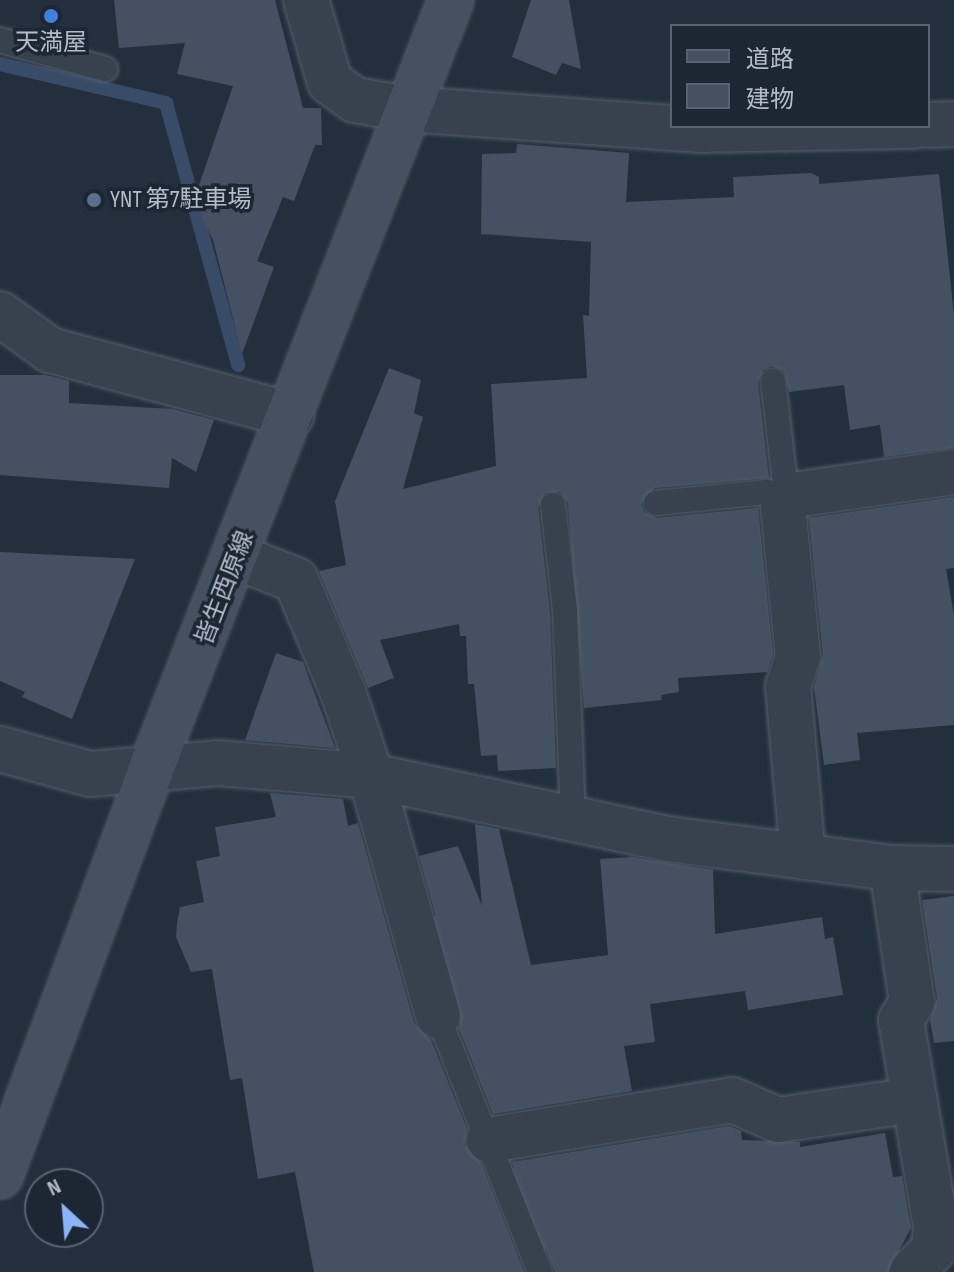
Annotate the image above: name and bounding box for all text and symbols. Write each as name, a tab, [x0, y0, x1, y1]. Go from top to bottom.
marker: 天満屋	[42, 7, 60, 25]
legend	[670, 24, 930, 128]
place label: 天満屋	[15, 29, 87, 57]
text: 道路	[746, 45, 794, 74]
text: 建物	[746, 85, 794, 114]
place label: YNT 第7駐車場	[110, 186, 251, 214]
marker: YNT 第7駐車場	[85, 191, 103, 209]
street label: 皆生西原線	[190, 527, 260, 649]
north arrow	[24, 1168, 104, 1248]
text: N	[43, 1173, 65, 1202]

